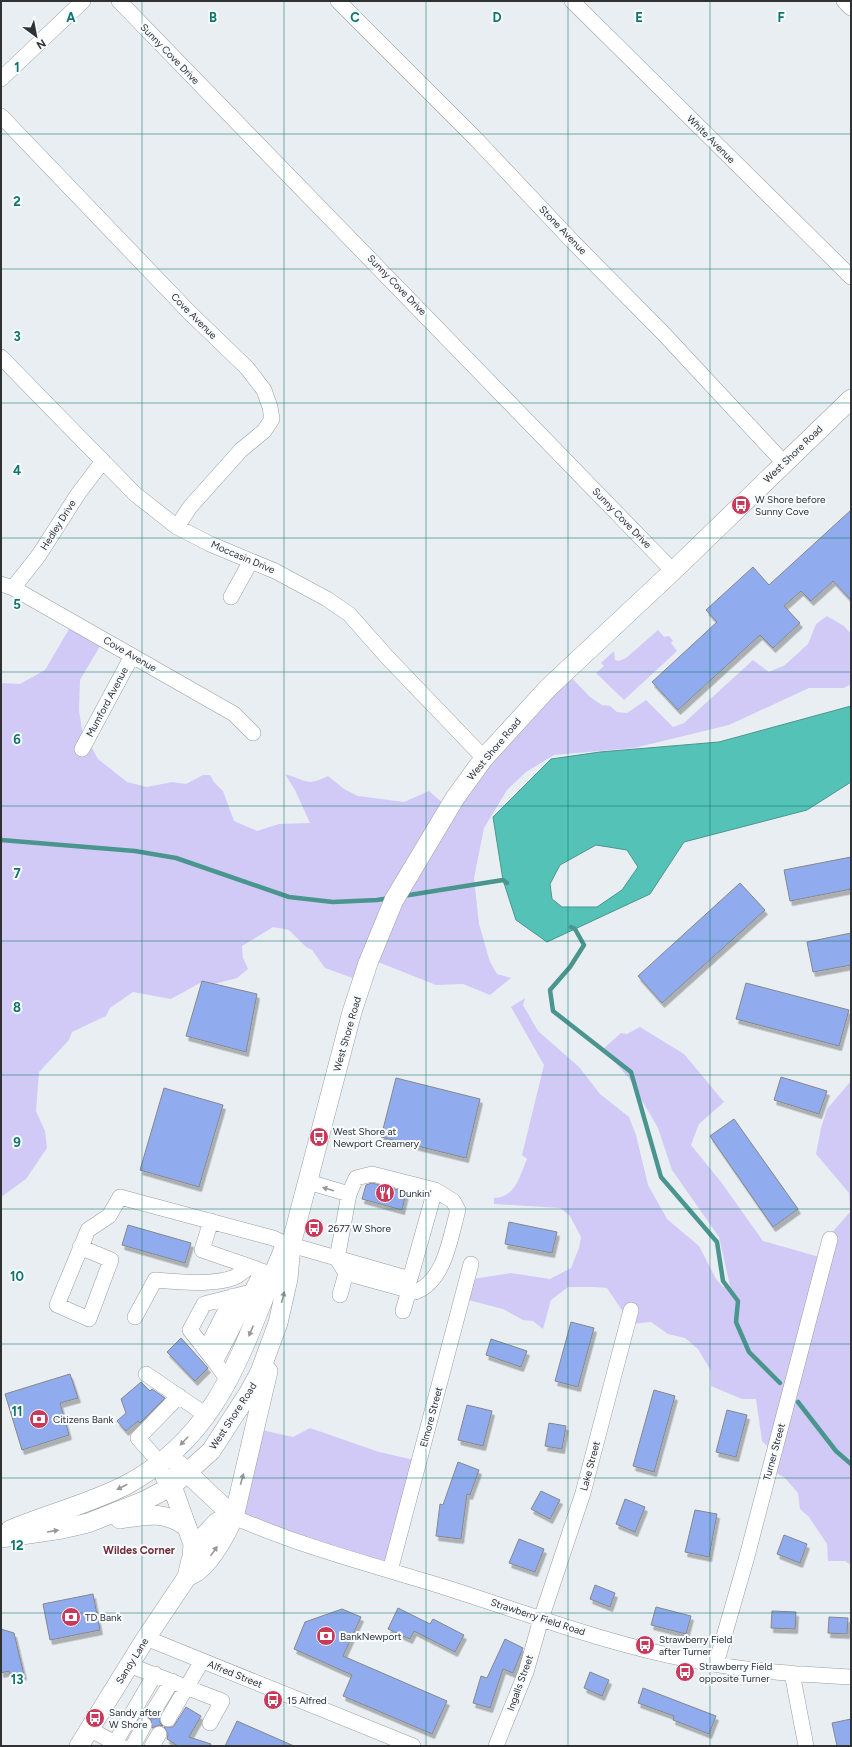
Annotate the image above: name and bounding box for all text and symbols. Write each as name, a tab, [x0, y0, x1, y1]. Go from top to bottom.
text: A	[66, 10, 76, 25]
text: B	[209, 10, 217, 25]
text: C	[350, 10, 360, 25]
text: D	[492, 10, 502, 25]
text: E	[635, 10, 643, 25]
text: F	[777, 10, 785, 25]
north arrow	[16, 16, 56, 56]
street label: Sunny Cove Drive	[138, 21, 203, 88]
text: N	[34, 36, 48, 52]
text: 1	[14, 60, 20, 75]
street label: White Avenue	[684, 112, 738, 166]
text: 2	[13, 194, 21, 209]
street label: Stone Avenue	[536, 203, 590, 258]
street label: Sunny Cove Drive	[365, 252, 430, 319]
street label: Cove Avenue	[168, 290, 220, 342]
text: 3	[13, 329, 21, 344]
street label: West Shore Road	[761, 422, 825, 486]
text: 4	[13, 463, 21, 478]
street label: Sunny Cove Drive	[590, 485, 655, 552]
place label: W Shore before Sunny Cove	[755, 493, 826, 518]
bus stop icon: W Shore before Sunny Cove	[730, 494, 752, 516]
street label: Hedley Drive	[37, 497, 79, 553]
street label: Moccasin Drive	[209, 538, 277, 577]
text: 5	[13, 597, 21, 612]
street label: Cove Avenue	[101, 633, 160, 675]
street label: Mumford Avenue	[83, 664, 131, 739]
street label: West Shore Road	[464, 715, 524, 783]
text: 6	[13, 732, 21, 747]
text: 7	[13, 866, 21, 881]
street label: West Shore Road	[330, 995, 364, 1073]
text: 8	[13, 1000, 21, 1015]
place label: West Shore at Newport Creamery	[333, 1125, 420, 1150]
bus stop icon: West Shore at Newport Creamery	[308, 1126, 330, 1148]
text: 9	[13, 1135, 21, 1150]
restaurant icon: Dunkin'	[374, 1182, 396, 1204]
one-way arrow	[322, 1185, 335, 1191]
place label: Dunkin'	[399, 1187, 432, 1200]
bus stop icon: 2677 W Shore	[303, 1217, 325, 1239]
place label: 2677 W Shore	[328, 1222, 391, 1235]
text: 10	[10, 1269, 24, 1284]
one-way arrow	[281, 1291, 287, 1303]
one-way arrow	[247, 1325, 253, 1337]
street label: West Shore Road	[206, 1380, 260, 1452]
street label: Elmore Street	[417, 1385, 445, 1449]
text: 11	[12, 1404, 22, 1419]
bank icon: Citizens Bank	[28, 1408, 50, 1430]
place label: Citizens Bank	[53, 1413, 113, 1426]
street label: Turner Street	[760, 1422, 788, 1482]
one-way arrow	[180, 1437, 189, 1446]
street label: Lake Street	[577, 1439, 603, 1492]
one-way arrow	[239, 1473, 245, 1485]
one-way arrow	[116, 1484, 128, 1490]
one-way arrow	[47, 1527, 59, 1533]
text: 12	[10, 1538, 24, 1553]
district label: Wildes Corner	[103, 1544, 176, 1557]
one-way arrow	[210, 1546, 218, 1556]
street label: Strawberry Field Road	[489, 1596, 587, 1638]
bank icon: TD Bank	[60, 1606, 82, 1628]
place label: TD Bank	[85, 1611, 122, 1624]
bank icon: BankNewport	[315, 1625, 337, 1647]
place label: BankNewport	[340, 1630, 402, 1643]
place label: Strawberry Field after Turner	[659, 1633, 732, 1658]
bus stop icon: Strawberry Field after Turner	[634, 1634, 656, 1656]
street label: Sandy Lane	[113, 1635, 152, 1686]
street label: Ingalls Street	[504, 1653, 536, 1713]
street label: Alfred Street	[206, 1657, 264, 1691]
place label: Strawberry Field opposite Turner	[699, 1660, 772, 1685]
bus stop icon: Strawberry Field opposite Turner	[674, 1661, 696, 1683]
text: 13	[11, 1672, 23, 1687]
bus stop icon: 15 Alfred	[262, 1689, 284, 1711]
place label: 15 Alfred	[287, 1694, 327, 1707]
place label: Sandy after W Shore	[109, 1706, 161, 1731]
bus stop icon: Sandy after W Shore	[84, 1707, 106, 1729]

